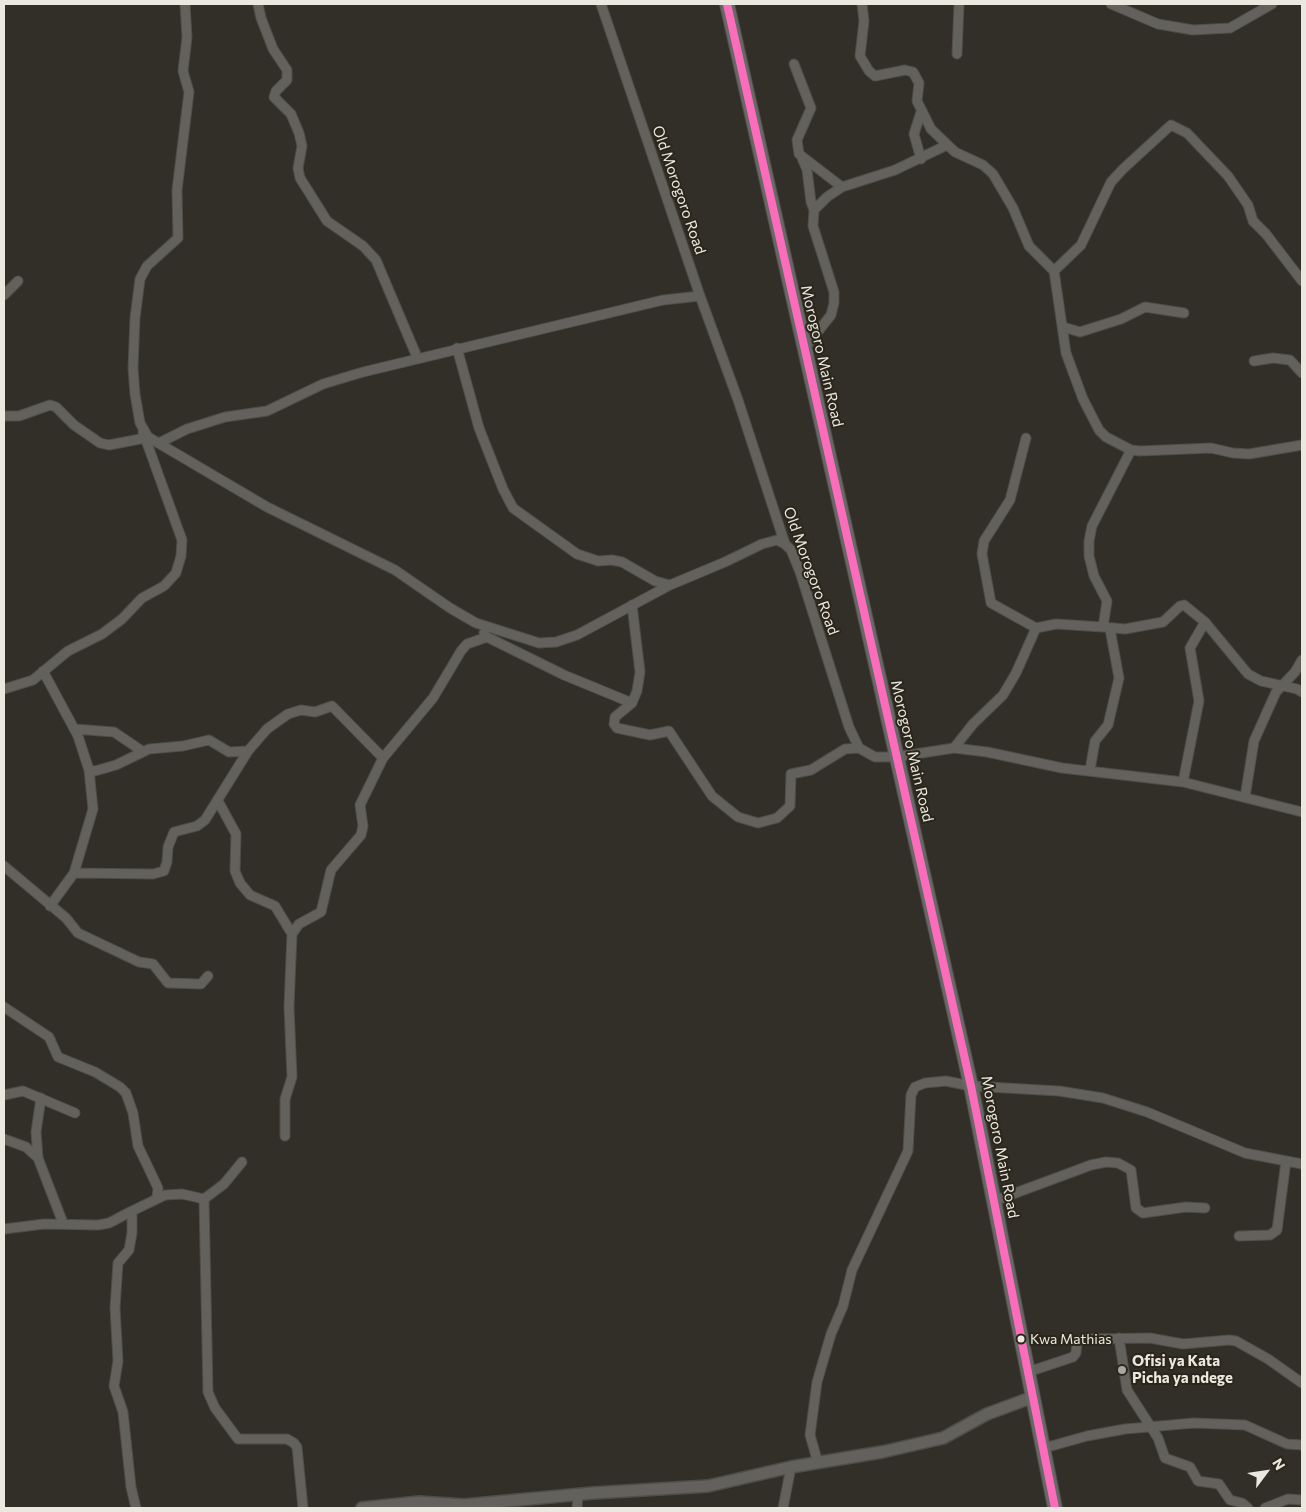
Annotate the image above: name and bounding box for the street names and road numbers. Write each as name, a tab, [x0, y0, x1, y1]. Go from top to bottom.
street label: Old Morogoro Road	[648, 123, 710, 257]
street label: Morogoro Main Road	[797, 283, 847, 429]
street label: Old Morogoro Road	[779, 504, 843, 638]
street label: Morogoro Main Road	[887, 678, 937, 824]
street label: Morogoro Main Road	[977, 1074, 1023, 1220]

